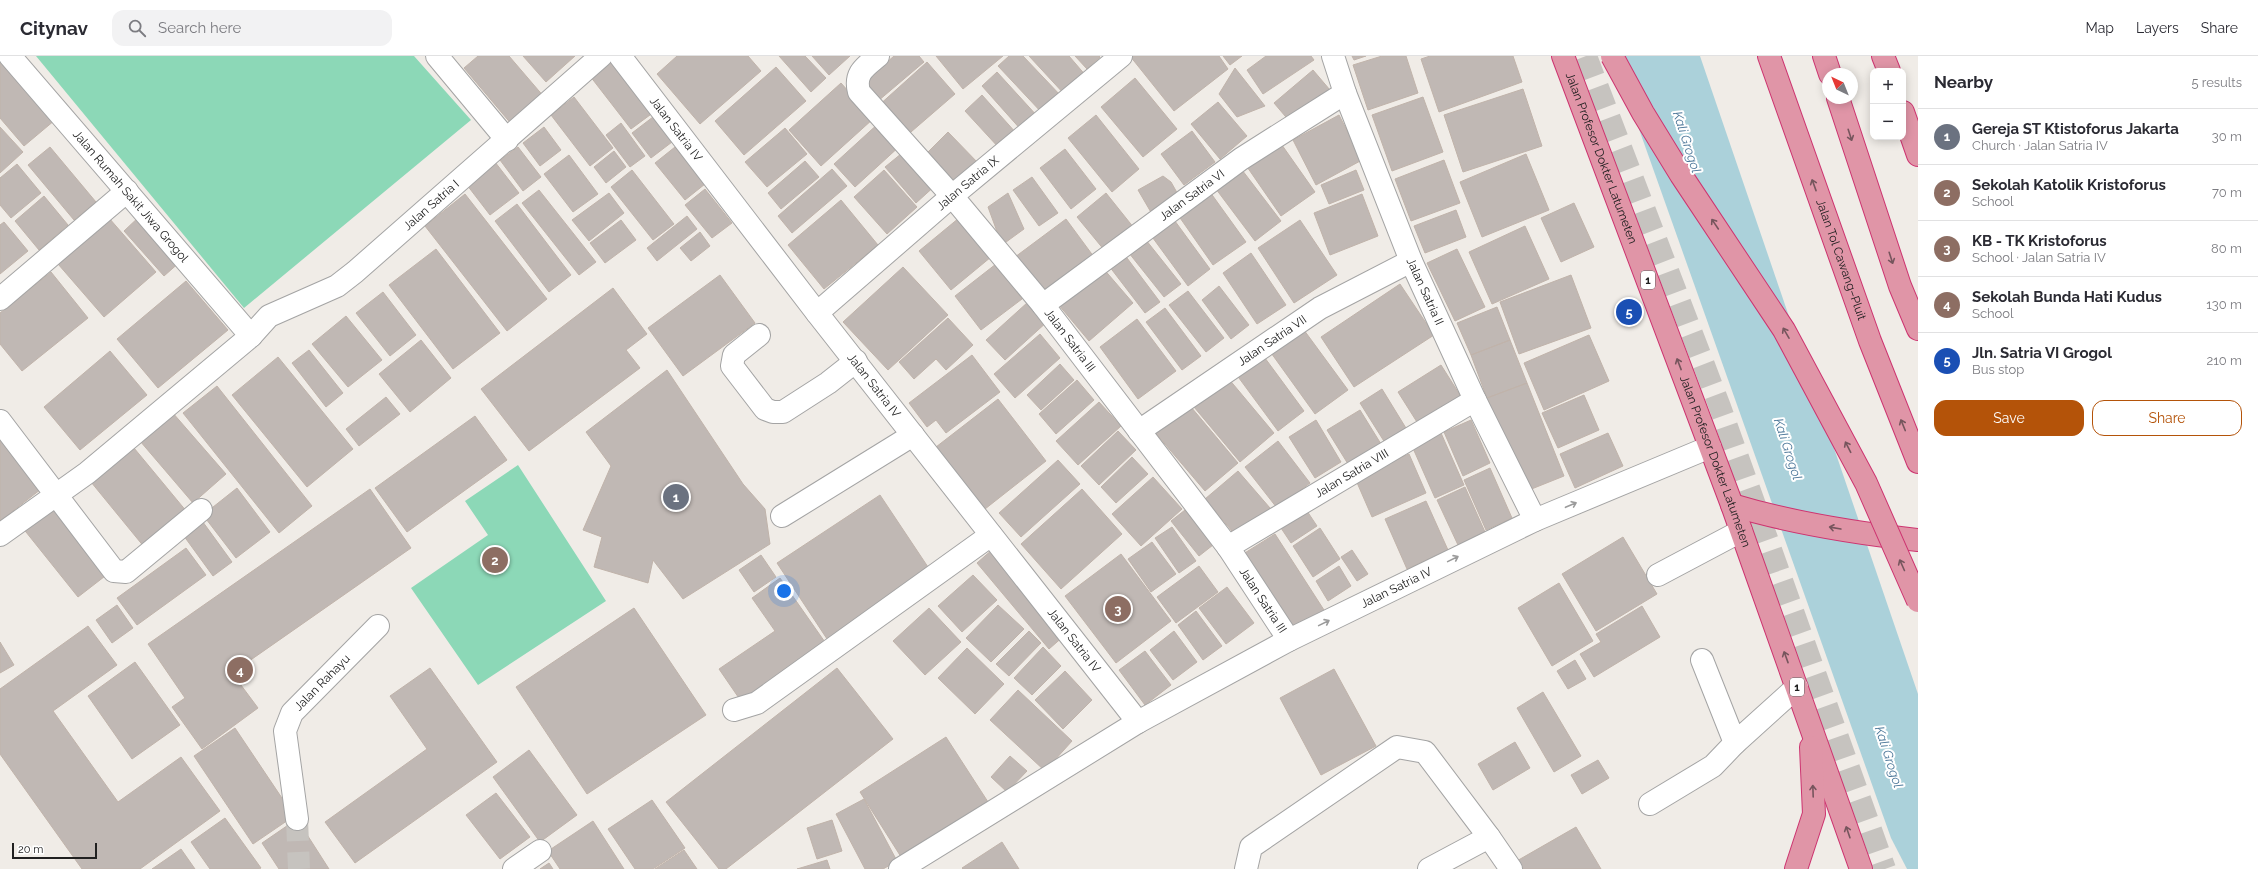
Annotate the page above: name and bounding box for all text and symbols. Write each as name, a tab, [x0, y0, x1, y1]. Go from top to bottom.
search box	[112, 10, 392, 46]
text: Citynav	[20, 17, 88, 39]
icon: search	[126, 17, 148, 39]
text: Search here	[158, 19, 241, 37]
text: Map	[2086, 20, 2114, 36]
text: Layers	[2136, 20, 2179, 36]
text: Share	[2201, 20, 2238, 36]
north arrow	[1822, 68, 1858, 104]
map controls	[1870, 68, 1906, 140]
button: +	[1870, 68, 1906, 104]
street label: Jalan Profesor Dokter Latumeten	[1563, 70, 1640, 246]
text: Nearby	[1934, 72, 1993, 92]
text: 5 results	[2191, 75, 2242, 90]
street label: Jalan Satria IV	[647, 94, 705, 164]
button: −	[1870, 104, 1906, 140]
water label: Kali Grogol	[1670, 109, 1704, 175]
text: Gereja ST Ktistoforus Jakarta	[1972, 120, 2179, 138]
street label: Jalan Rumah Sakit Jiwa Grogol	[70, 127, 192, 266]
one-way arrow	[1847, 128, 1854, 141]
text: 1	[1944, 129, 1950, 144]
text: 30 m	[2212, 129, 2242, 144]
text: Church · Jalan Satria IV	[1972, 138, 2108, 153]
street label: Jalan Satria IX	[934, 153, 1002, 213]
street label: Jalan Satria VI	[1157, 167, 1227, 224]
text: Sekolah Katolik Kristoforus	[1972, 176, 2166, 194]
street label: Jalan Satria I	[401, 177, 462, 233]
one-way arrow	[1810, 180, 1818, 192]
text: 2	[1943, 185, 1951, 200]
text: 70 m	[2212, 185, 2242, 200]
text: School	[1972, 194, 2014, 209]
street label: Jalan Tol Cawang–Pluit	[1813, 197, 1869, 322]
one-way arrow	[1711, 219, 1719, 230]
text: KB - TK Kristoforus	[1972, 232, 2107, 250]
text: 3	[1943, 241, 1951, 256]
text: 80 m	[2211, 241, 2242, 256]
text: School · Jalan Satria IV	[1972, 250, 2106, 265]
one-way arrow	[1888, 252, 1895, 265]
street label: Jalan Satria II	[1404, 256, 1447, 327]
road number: 1	[1641, 271, 1655, 289]
text: Sekolah Bunda Hati Kudus	[1972, 288, 2162, 306]
pin: 5	[1616, 297, 1642, 327]
text: 4	[1943, 297, 1951, 312]
text: 130 m	[2206, 297, 2242, 312]
street label: Jalan Satria III	[1042, 306, 1098, 374]
text: School	[1972, 306, 2014, 321]
street label: Jalan Satria VII	[1235, 312, 1309, 369]
one-way arrow	[1781, 327, 1789, 339]
text: Jln. Satria VI Grogol	[1972, 344, 2112, 362]
street label: Jalan Satria IV	[844, 351, 903, 420]
text: 5	[1943, 353, 1951, 368]
text: 210 m	[2206, 353, 2242, 368]
one-way arrow	[1675, 358, 1683, 370]
text: Bus stop	[1972, 362, 2024, 377]
street label: Jalan Profesor Dokter Latumeten	[1677, 374, 1753, 549]
button: Save	[1934, 400, 2084, 436]
button: Share	[2092, 400, 2242, 436]
water label: Kali Grogol	[1771, 416, 1805, 482]
one-way arrow	[1899, 420, 1907, 432]
one-way arrow	[1843, 441, 1851, 453]
street label: Jalan Satria VIII	[1312, 446, 1391, 501]
pin: 1	[663, 482, 689, 512]
one-way arrow	[1564, 500, 1576, 508]
one-way arrow	[1829, 524, 1842, 532]
pin: 2	[482, 545, 508, 575]
one-way arrow	[1447, 555, 1459, 562]
one-way arrow	[1898, 560, 1905, 572]
street label: Jalan Satria IV	[1358, 564, 1434, 611]
street label: Jalan Satria III	[1236, 565, 1290, 636]
your location	[774, 581, 794, 601]
pin: 3	[1105, 594, 1131, 624]
street label: Jalan Satria IV	[1045, 606, 1103, 675]
one-way arrow	[1317, 619, 1329, 626]
one-way arrow	[1782, 650, 1789, 663]
street label: Jalan Rahayu	[291, 651, 353, 714]
pin: 4	[227, 655, 253, 685]
road number: 1	[1790, 678, 1804, 696]
water label: Kali Grogol	[1872, 724, 1906, 790]
one-way arrow	[1809, 785, 1817, 798]
one-way arrow	[1844, 826, 1851, 839]
scale bar	[12, 841, 97, 860]
text: 20 m	[18, 843, 43, 856]

